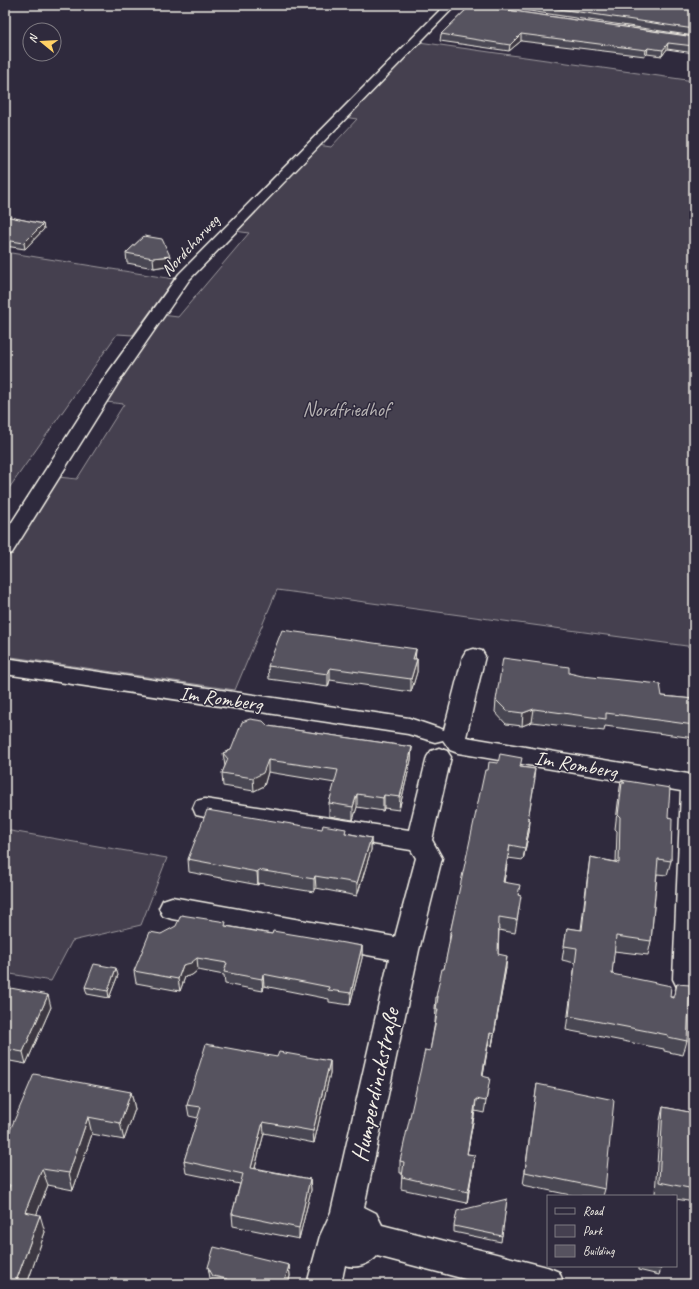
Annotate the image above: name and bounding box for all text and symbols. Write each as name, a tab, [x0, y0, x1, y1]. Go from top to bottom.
north arrow	[22, 22, 62, 62]
text: N	[25, 31, 41, 44]
street label: Nordcharweg	[157, 210, 225, 280]
park label: Nordfriedhof	[302, 397, 394, 422]
street label: Im Romberg	[178, 680, 266, 717]
street label: Im Romberg	[533, 745, 621, 784]
street label: Humperdinckstraße	[344, 1003, 406, 1165]
legend	[547, 1195, 677, 1267]
text: Road	[583, 1203, 605, 1219]
text: Park	[583, 1223, 604, 1239]
text: Building	[583, 1243, 615, 1259]

